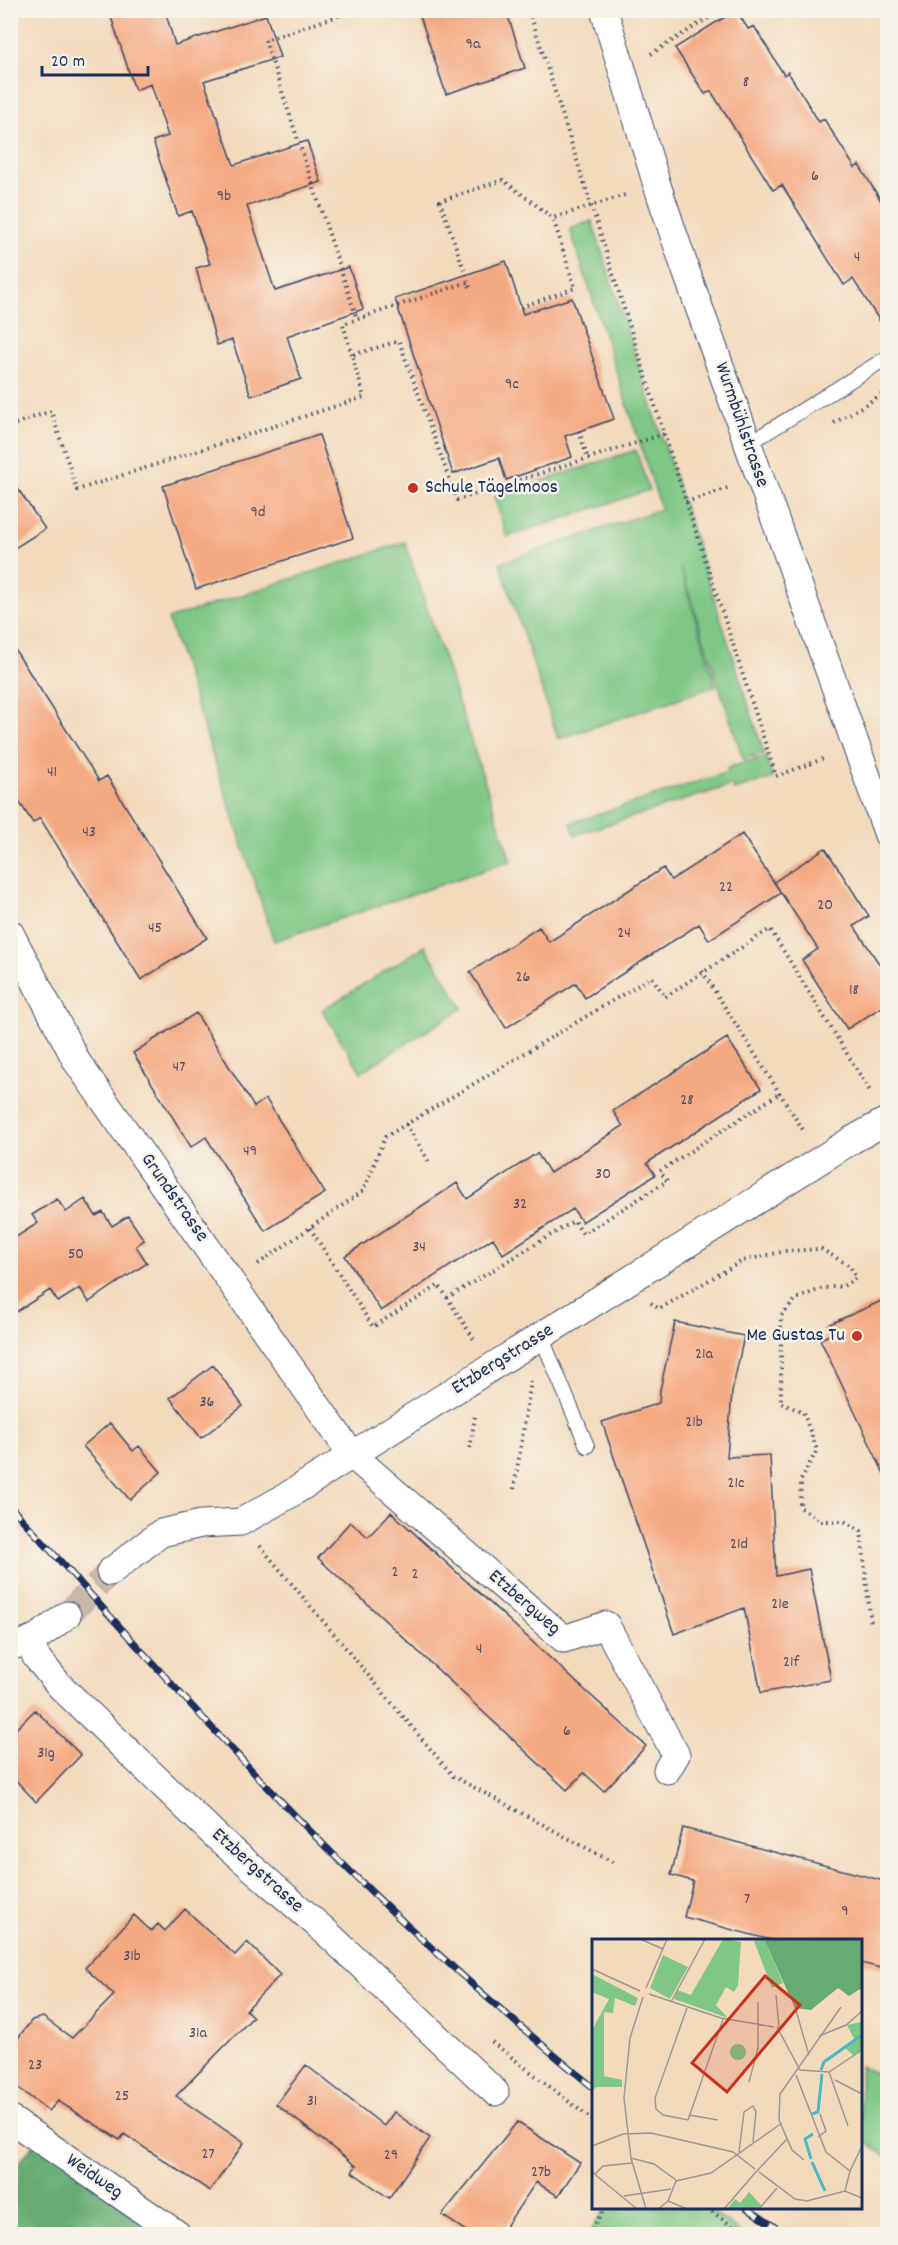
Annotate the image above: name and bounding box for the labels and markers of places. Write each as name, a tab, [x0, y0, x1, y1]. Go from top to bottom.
place label: Schule Tägelmoos	[425, 474, 558, 502]
marker: Schule Tägelmoos	[406, 481, 420, 495]
place label: Me Gustas Tu	[746, 1322, 845, 1350]
marker: Me Gustas Tu	[850, 1329, 864, 1343]

